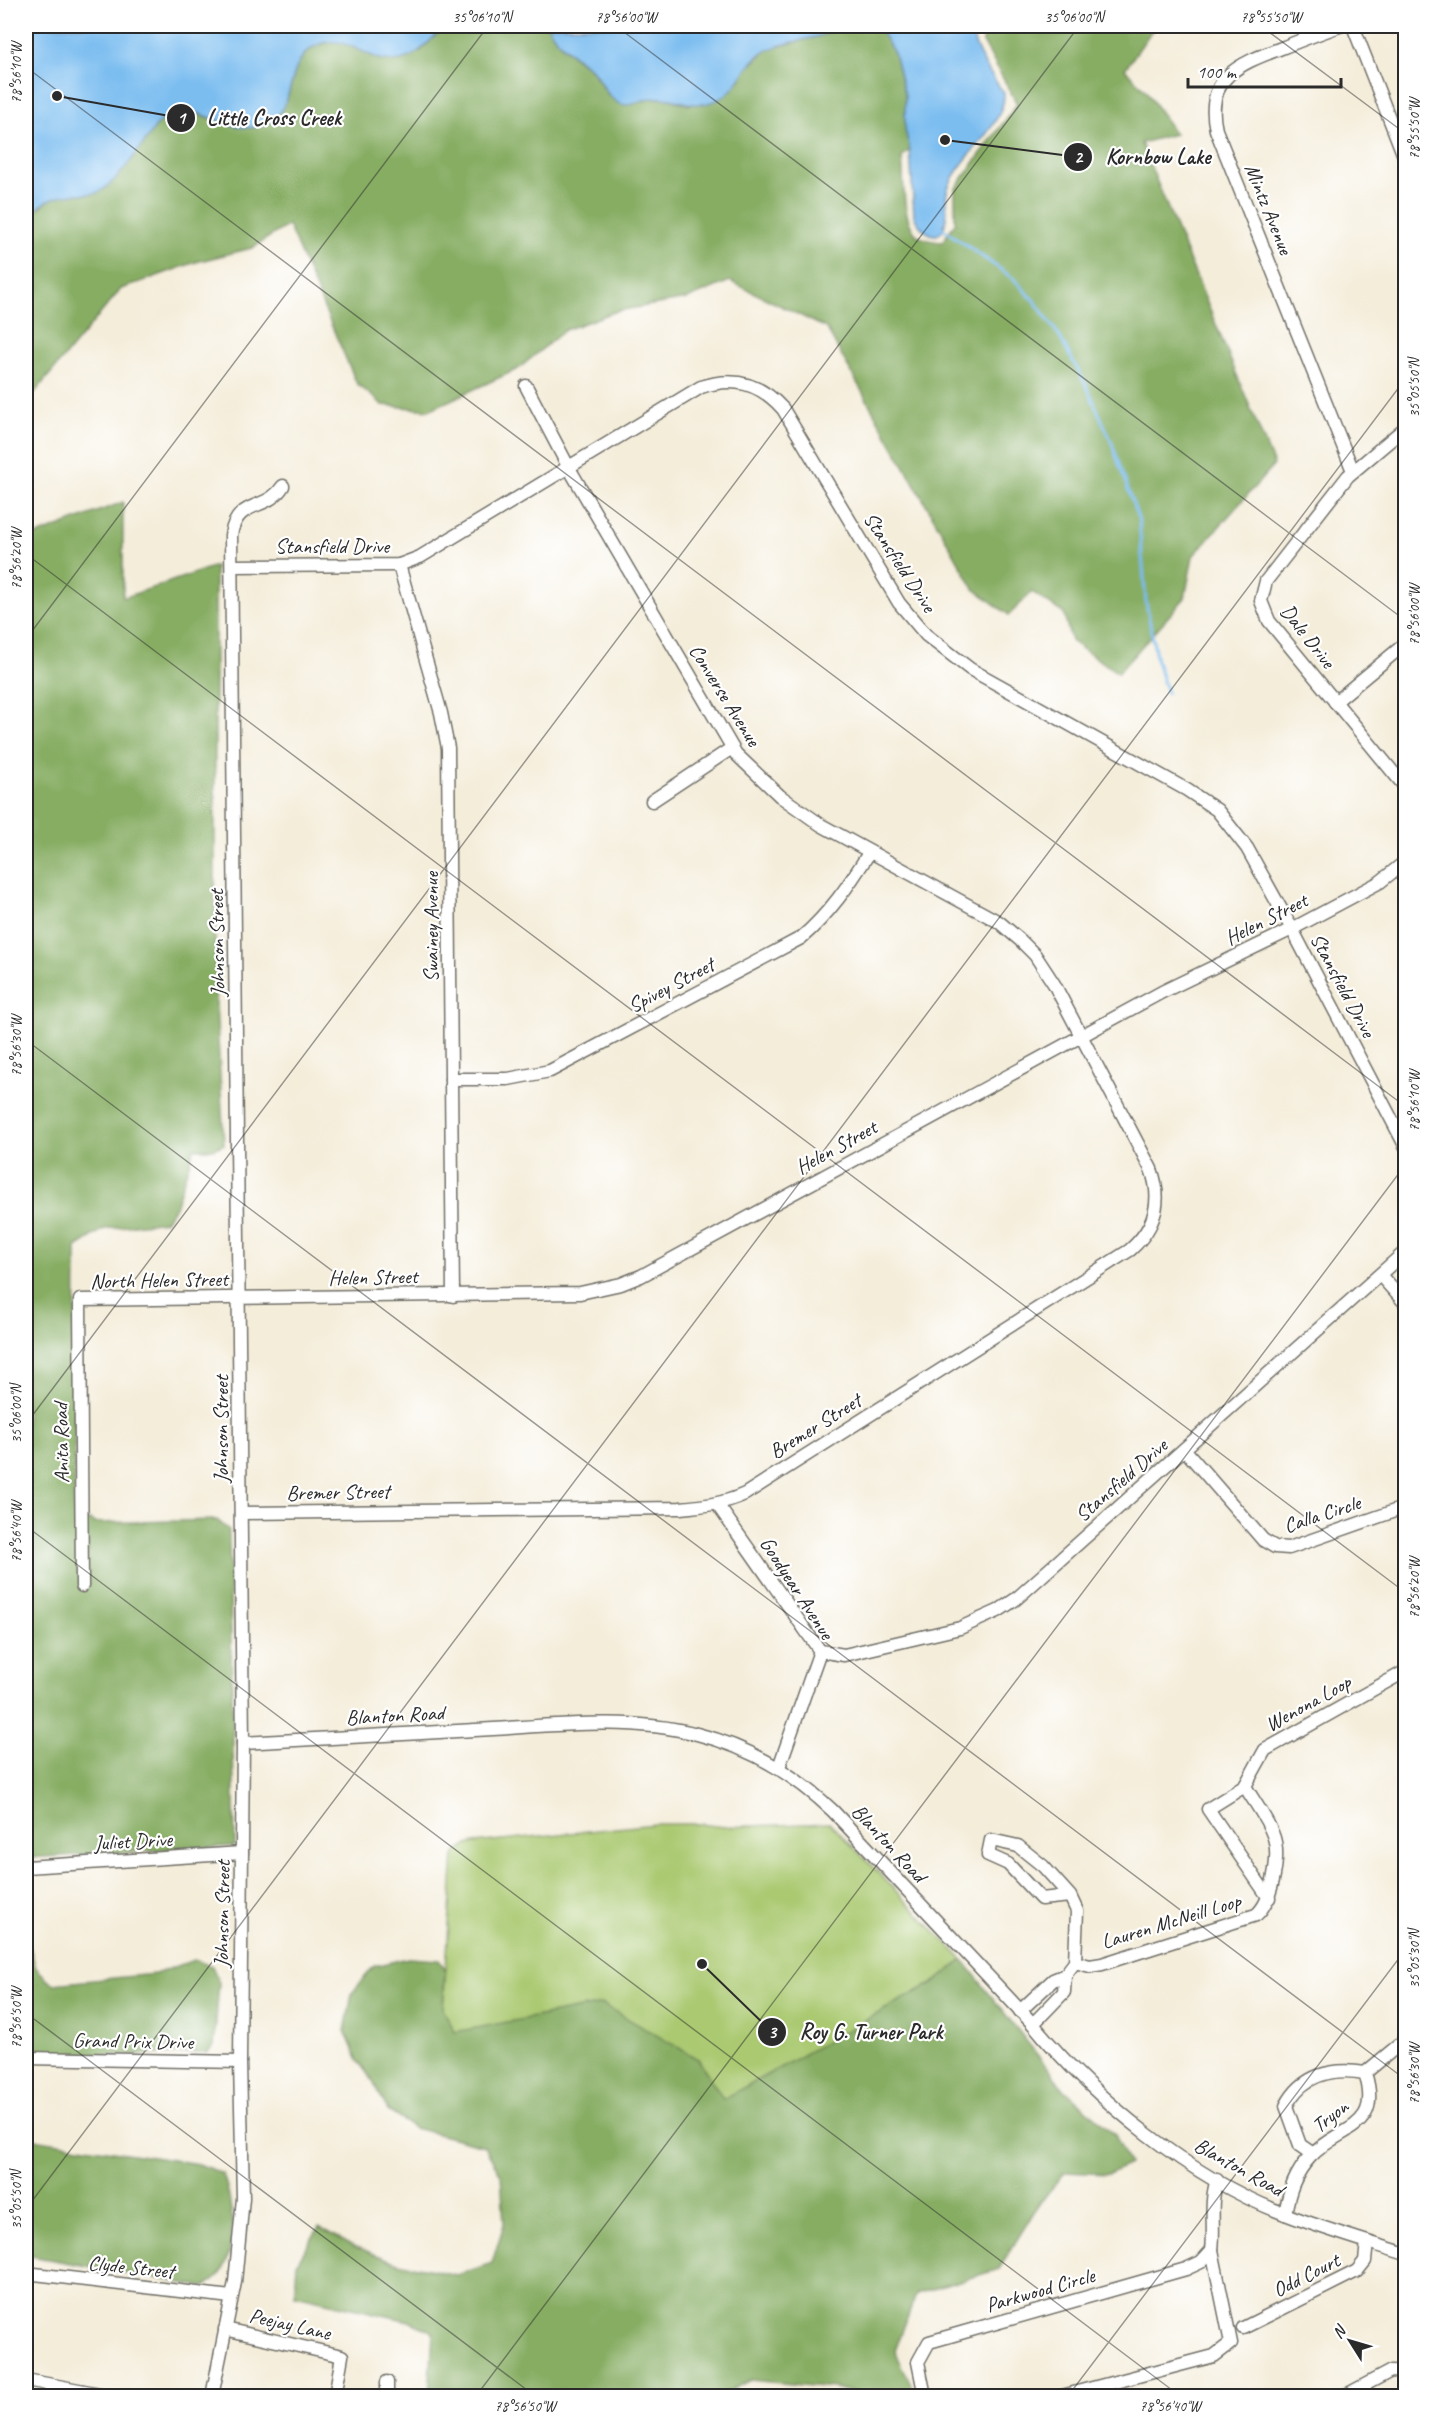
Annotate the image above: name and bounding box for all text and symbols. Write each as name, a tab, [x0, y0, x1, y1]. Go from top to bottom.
text: 35°06'10"N	[452, 8, 515, 27]
text: 78°56'00"W	[596, 8, 660, 27]
text: 35°06'00"N	[1044, 8, 1107, 27]
text: 78°55'50"W	[1241, 8, 1305, 27]
text: 78°56'10"W	[7, 39, 26, 103]
scale bar	[1188, 51, 1341, 89]
text: 100 m	[1197, 61, 1238, 83]
text: 78°55'50"W	[1405, 95, 1424, 159]
callout: Little Cross Creek	[166, 98, 353, 138]
text: Little Cross Creek	[207, 104, 343, 132]
text: 1	[177, 107, 187, 129]
callout: Kornbow Lake	[1063, 137, 1222, 177]
text: Kornbow Lake	[1106, 143, 1213, 171]
text: 2	[1074, 146, 1084, 168]
street label: Mintz Avenue	[1239, 160, 1299, 259]
text: 35°05'50"N	[1405, 355, 1424, 418]
street label: Stansfield Drive	[858, 507, 943, 619]
text: 78°56'20"W	[7, 525, 26, 589]
street label: Stansfield Drive	[275, 533, 391, 559]
text: 78°56'00"W	[1405, 581, 1424, 645]
street label: Dale Drive	[1275, 599, 1342, 675]
street label: Converse Avenue	[683, 639, 767, 752]
street label: Swainey Avenue	[418, 871, 444, 982]
street label: Helen Street	[1220, 886, 1313, 951]
street label: Johnson Street	[203, 887, 231, 998]
street label: Stansfield Drive	[1305, 929, 1382, 1043]
street label: Spivey Street	[623, 950, 721, 1019]
text: 78°56'30"W	[7, 1012, 26, 1076]
text: 78°56'10"W	[1405, 1067, 1424, 1131]
street label: Helen Street	[791, 1113, 883, 1180]
street label: Helen Street	[328, 1263, 420, 1291]
street label: North Helen Street	[90, 1266, 230, 1294]
street label: Johnson Street	[208, 1373, 234, 1484]
text: 35°06'00"N	[7, 1381, 26, 1444]
street label: Bremer Street	[764, 1386, 868, 1464]
street label: Anita Road	[47, 1400, 75, 1483]
street label: Stansfield Drive	[1069, 1431, 1174, 1527]
street label: Bremer Street	[286, 1478, 393, 1506]
street label: Calla Circle	[1280, 1489, 1366, 1539]
text: 78°56'40"W	[7, 1498, 26, 1562]
street label: Goodyear Avenue	[754, 1532, 841, 1646]
text: 78°56'20"W	[1405, 1554, 1424, 1618]
street label: Wenona Loop	[1261, 1668, 1357, 1737]
street label: Blanton Road	[345, 1699, 448, 1731]
street label: Blanton Road	[846, 1798, 935, 1890]
street label: Juliet Drive	[92, 1826, 174, 1856]
street label: Johnson Street	[208, 1858, 236, 1969]
street label: Lauren McNeill Loop	[1098, 1887, 1246, 1955]
text: 35°05'30"N	[1405, 1926, 1424, 1989]
text: 78°56'50"W	[7, 1984, 26, 2048]
callout: Roy G. Turner Park	[757, 2012, 954, 2052]
text: Roy G. Turner Park	[800, 2018, 944, 2046]
text: 3	[768, 2021, 778, 2043]
street label: Grand Prix Drive	[73, 2027, 196, 2055]
text: 78°56'30"W	[1405, 2040, 1424, 2104]
street label: Tryon	[1306, 2093, 1355, 2138]
street label: Blanton Road	[1190, 2132, 1291, 2204]
text: 35°05'50"N	[7, 2167, 26, 2230]
street label: Odd Court	[1268, 2246, 1346, 2303]
street label: Clyde Street	[87, 2250, 178, 2285]
street label: Parkwood Circle	[983, 2262, 1099, 2318]
street label: Peejay Lane	[247, 2302, 334, 2346]
north arrow	[1320, 2311, 1380, 2371]
text: N	[1328, 2320, 1352, 2343]
text: 78°56'50"W	[495, 2397, 559, 2416]
text: 78°56'40"W	[1140, 2397, 1204, 2416]

